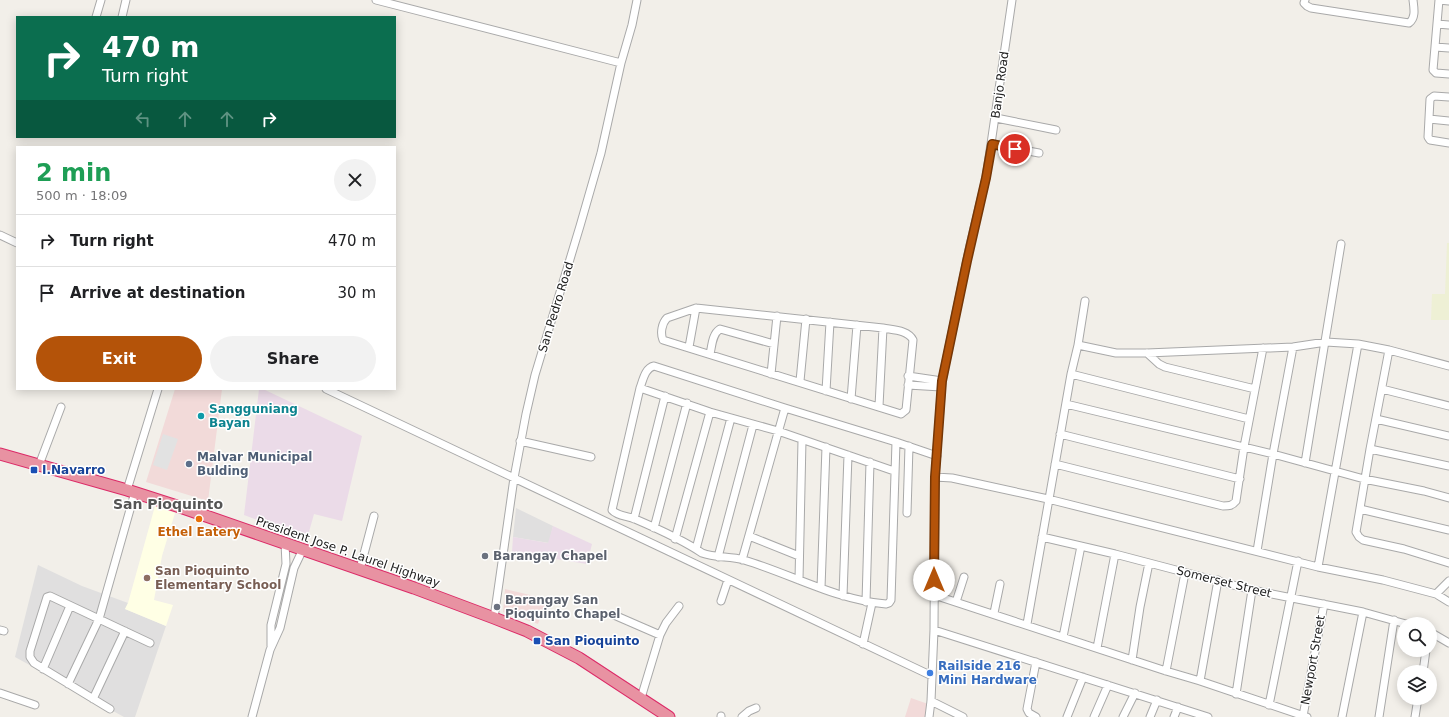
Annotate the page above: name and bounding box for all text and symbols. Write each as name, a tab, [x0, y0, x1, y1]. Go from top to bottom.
text: 470 m	[102, 31, 199, 64]
icon: right	[36, 32, 88, 84]
street label: Banjo Road	[988, 50, 1012, 120]
text: Turn right	[102, 65, 188, 86]
icon: left	[132, 108, 154, 130]
icon: ahead	[174, 108, 196, 130]
icon: ahead	[216, 108, 238, 130]
icon: right	[258, 108, 280, 130]
pin	[998, 132, 1032, 166]
icon: arrive	[1004, 138, 1026, 160]
text: 2 min	[36, 159, 111, 187]
button: close	[334, 159, 376, 201]
text: 500 m · 18:09	[36, 188, 127, 203]
icon: right	[36, 230, 58, 252]
text: Turn right	[70, 232, 154, 250]
text: 470 m	[328, 232, 376, 250]
street label: San Pedro Road	[536, 260, 576, 354]
icon: arrive	[36, 282, 58, 304]
text: Arrive at destination	[70, 284, 245, 302]
text: 30 m	[338, 284, 376, 302]
button: Exit	[36, 336, 202, 382]
button: Share	[210, 336, 376, 382]
place label: Sangguniang Bayan	[209, 402, 298, 430]
marker: Sangguniang Bayan	[196, 411, 206, 421]
place label: Malvar Municipal Bulding	[197, 450, 312, 478]
marker: Malvar Municipal Bulding	[184, 459, 194, 469]
place label: I.Navarro	[42, 463, 105, 477]
marker: I.Navarro	[29, 465, 39, 475]
district label: San Pioquinto	[113, 496, 223, 512]
marker: Ethel Eatery	[194, 514, 204, 524]
street label: President Jose P. Laurel Highway	[254, 514, 442, 590]
place label: Ethel Eatery	[158, 525, 241, 539]
place label: Barangay Chapel	[493, 549, 607, 563]
marker: Barangay Chapel	[480, 551, 490, 561]
position arrow	[913, 559, 955, 601]
street label: Somerset Street	[1175, 563, 1273, 601]
place label: San Pioquinto Elementary School	[155, 564, 281, 592]
marker: San Pioquinto Elementary School	[142, 573, 152, 583]
place label: Barangay San Pioquinto Chapel	[505, 593, 620, 621]
marker: Barangay San Pioquinto Chapel	[492, 602, 502, 612]
street label: Newport Street	[1298, 614, 1328, 706]
map controls	[1397, 617, 1437, 705]
button: search	[1397, 617, 1437, 657]
place label: San Pioquinto	[545, 634, 639, 648]
marker: San Pioquinto	[532, 636, 542, 646]
place label: Railside 216 Mini Hardware	[938, 659, 1037, 687]
button: layers	[1397, 665, 1437, 705]
marker: Railside 216 Mini Hardware	[925, 668, 935, 678]

